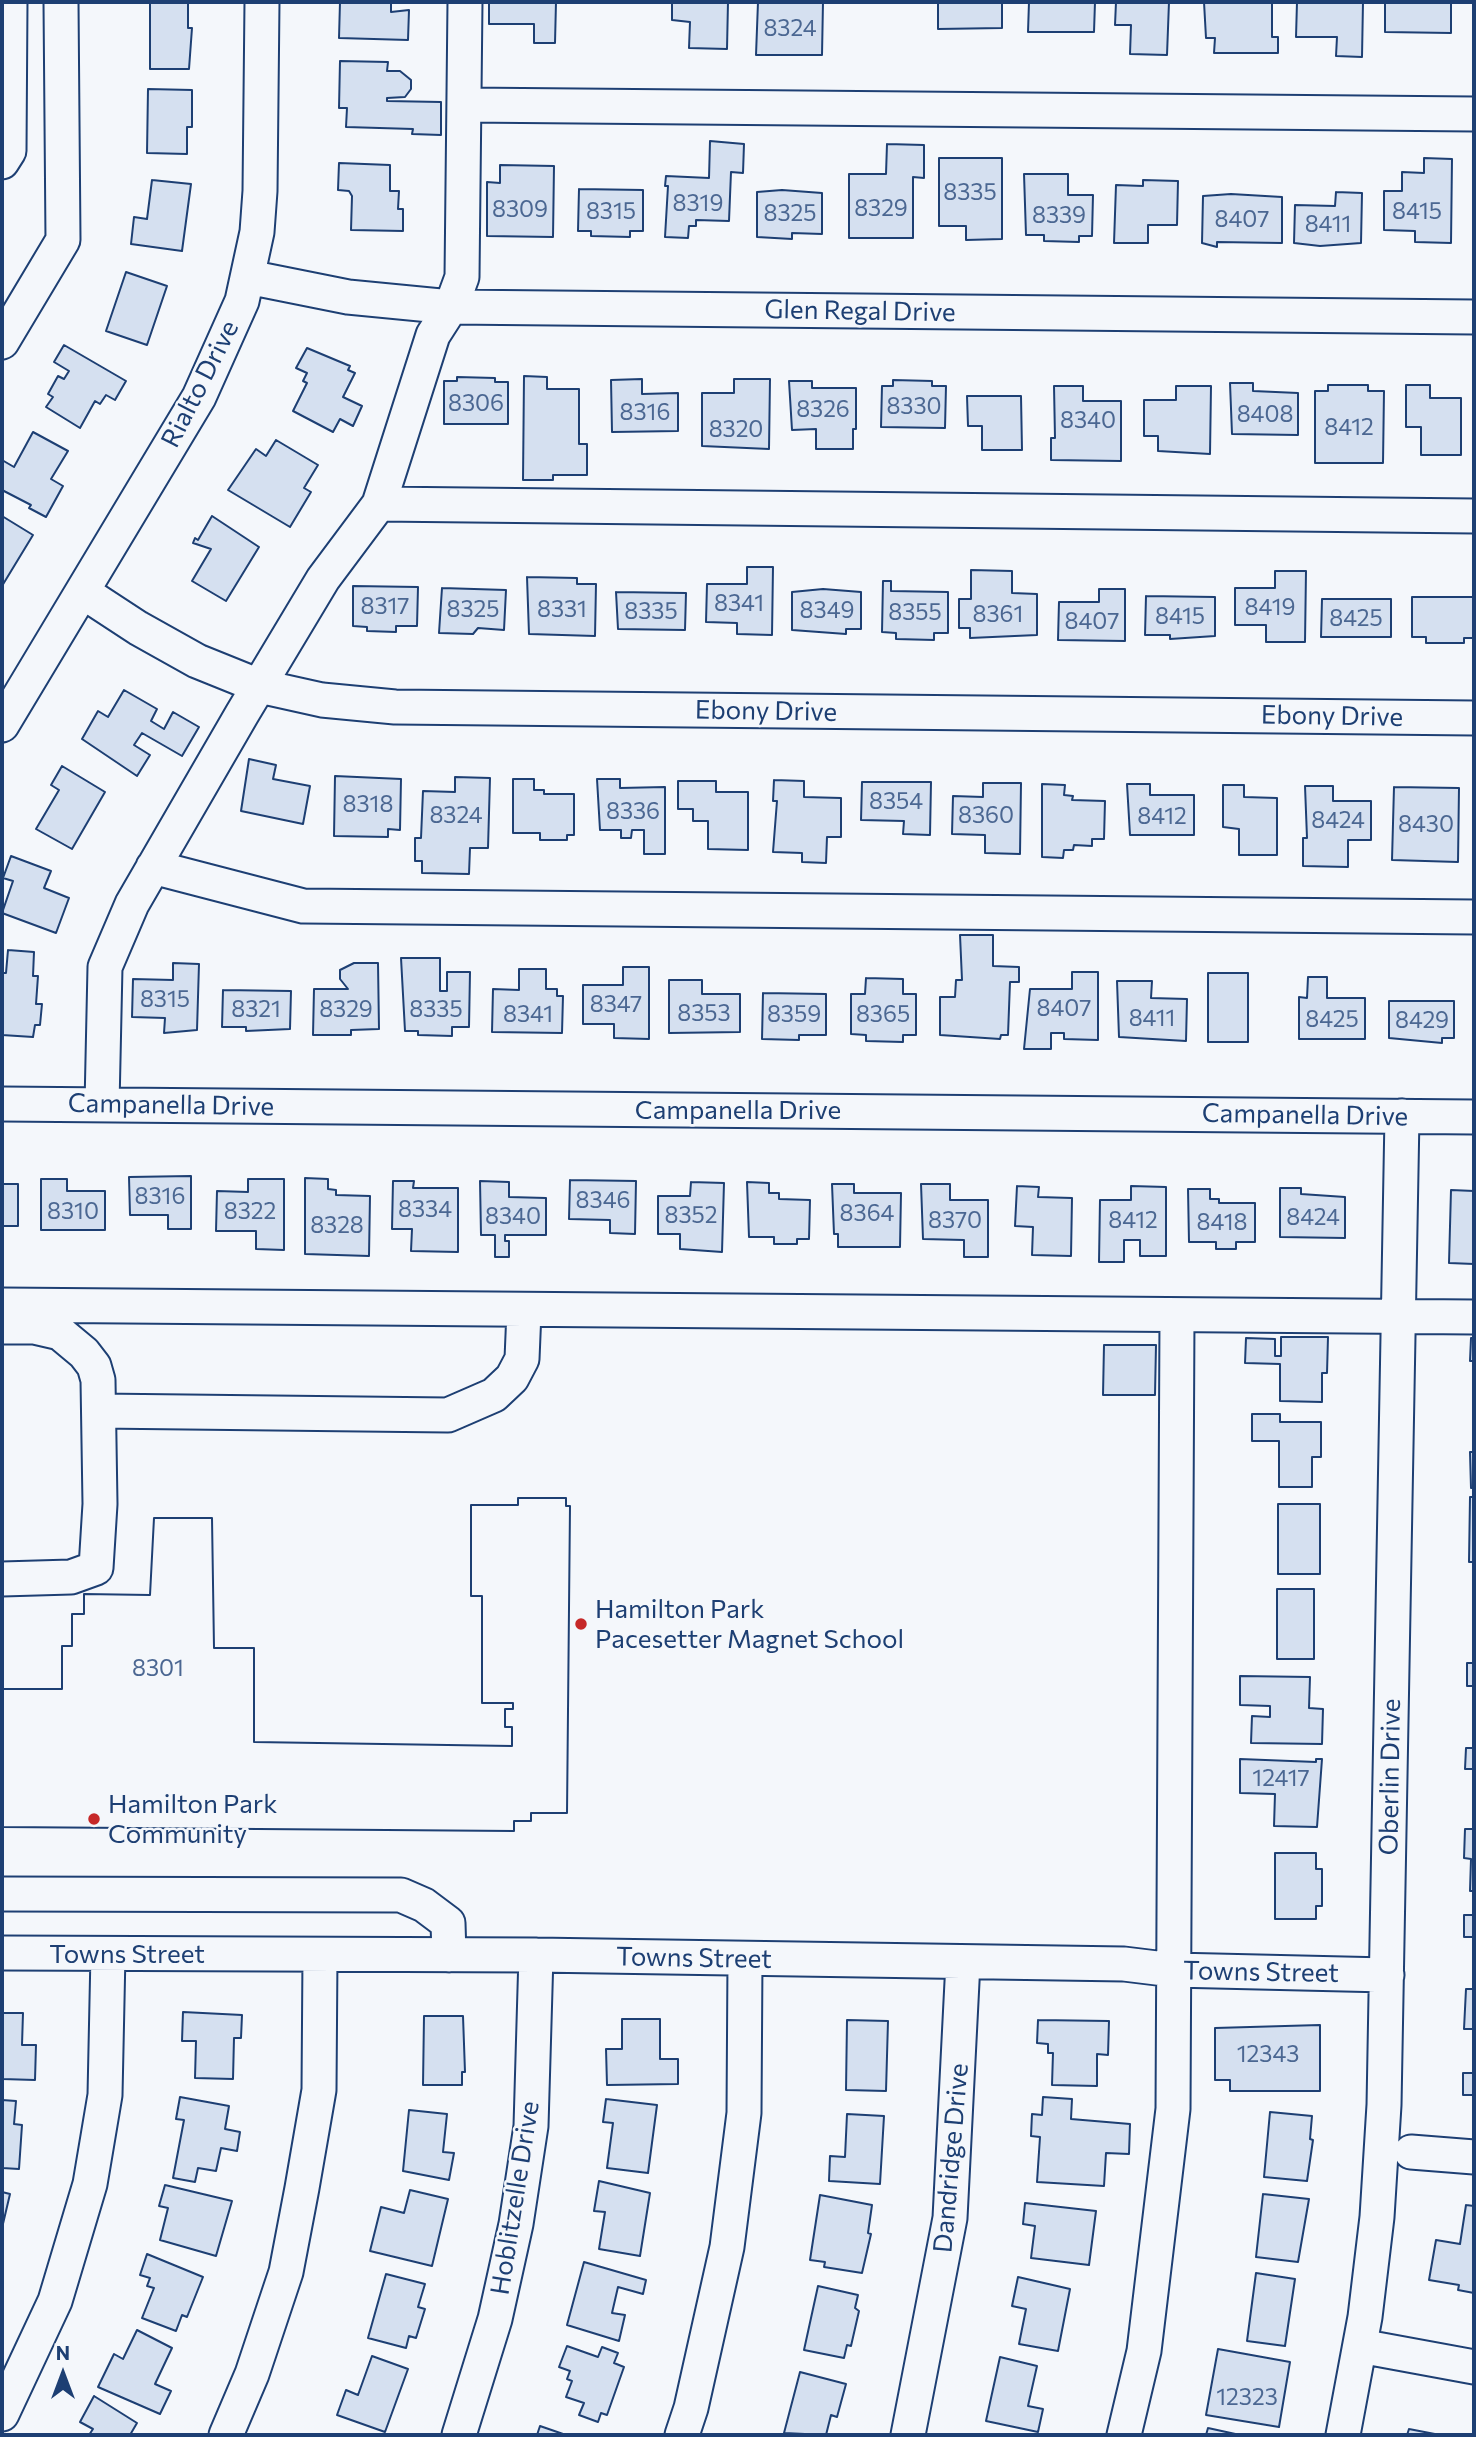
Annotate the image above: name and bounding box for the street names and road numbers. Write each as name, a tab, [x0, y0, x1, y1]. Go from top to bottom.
street label: Glen Regal Drive	[764, 294, 956, 328]
street label: Rialto Drive	[155, 315, 245, 453]
street label: Ebony Drive	[695, 694, 837, 728]
street label: Ebony Drive	[1261, 699, 1403, 733]
street label: Campanella Drive	[68, 1088, 274, 1122]
street label: Campanella Drive	[635, 1094, 841, 1126]
street label: Campanella Drive	[1202, 1098, 1408, 1132]
street label: Oberlin Drive	[1373, 1698, 1407, 1856]
street label: Towns Street	[49, 1938, 205, 1970]
street label: Towns Street	[616, 1941, 772, 1975]
street label: Towns Street	[1183, 1955, 1339, 1989]
street label: Dandridge Drive	[927, 2062, 975, 2254]
street label: Hoblitzelle Drive	[484, 2099, 546, 2297]

